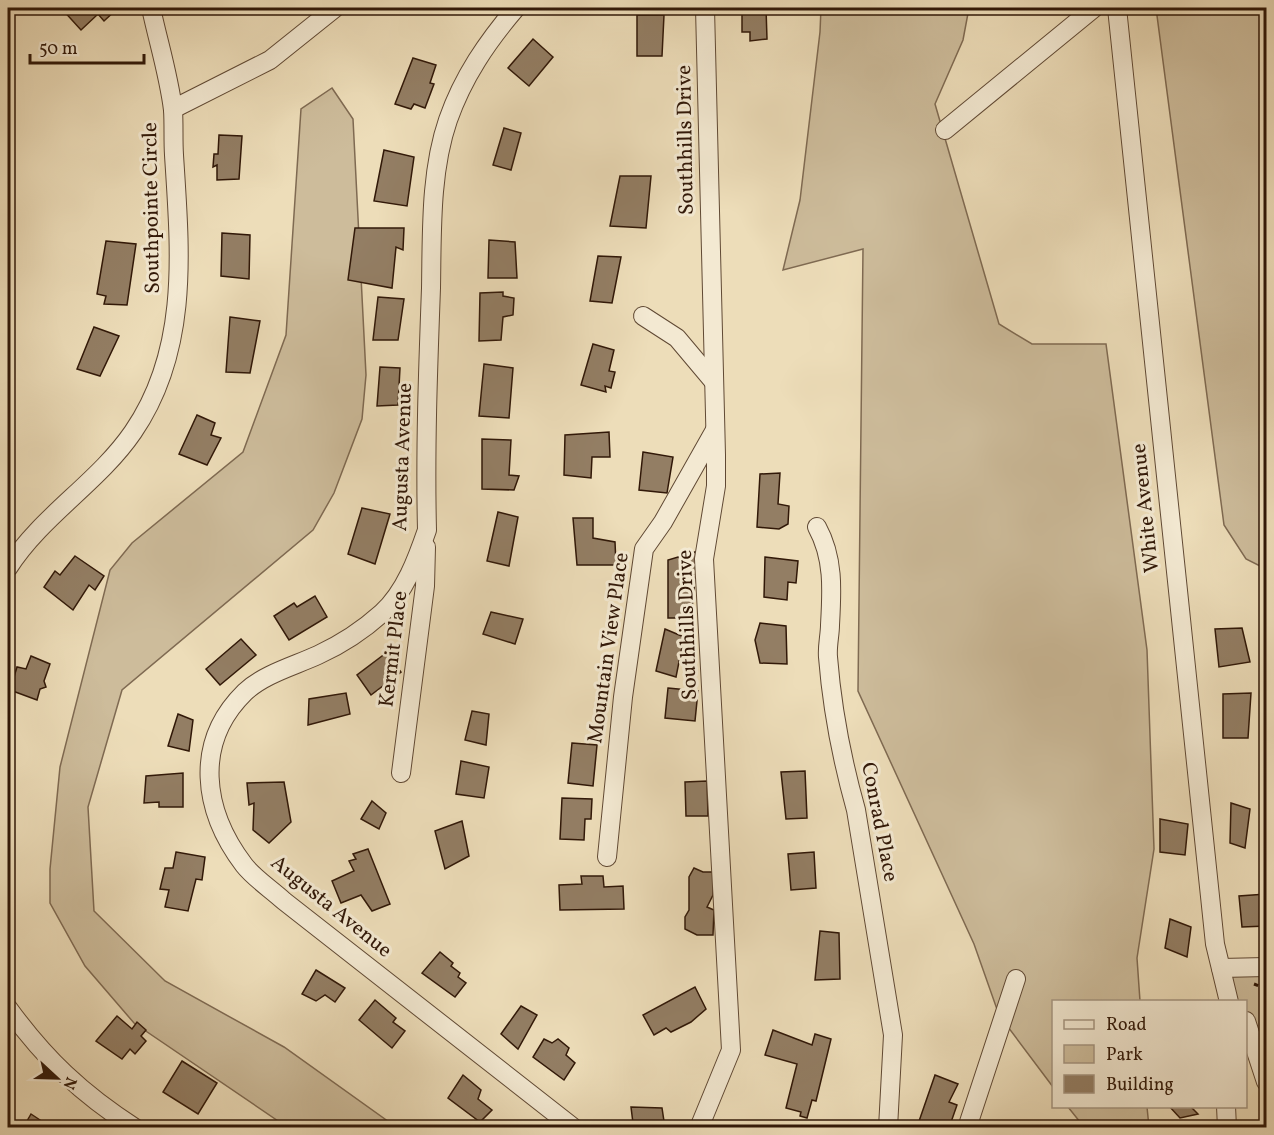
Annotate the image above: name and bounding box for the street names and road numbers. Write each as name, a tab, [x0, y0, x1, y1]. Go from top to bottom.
street label: Southhills Drive	[670, 65, 702, 215]
street label: Southpointe Circle	[136, 122, 168, 294]
street label: Augusta Avenue	[386, 382, 420, 532]
street label: White Avenue	[1125, 442, 1167, 574]
street label: Southhills Drive	[671, 549, 705, 701]
street label: Mountain View Place	[581, 551, 637, 745]
street label: Kermit Place	[372, 589, 416, 709]
street label: Conrad Place	[853, 760, 905, 884]
street label: Augusta Avenue	[264, 849, 398, 965]

